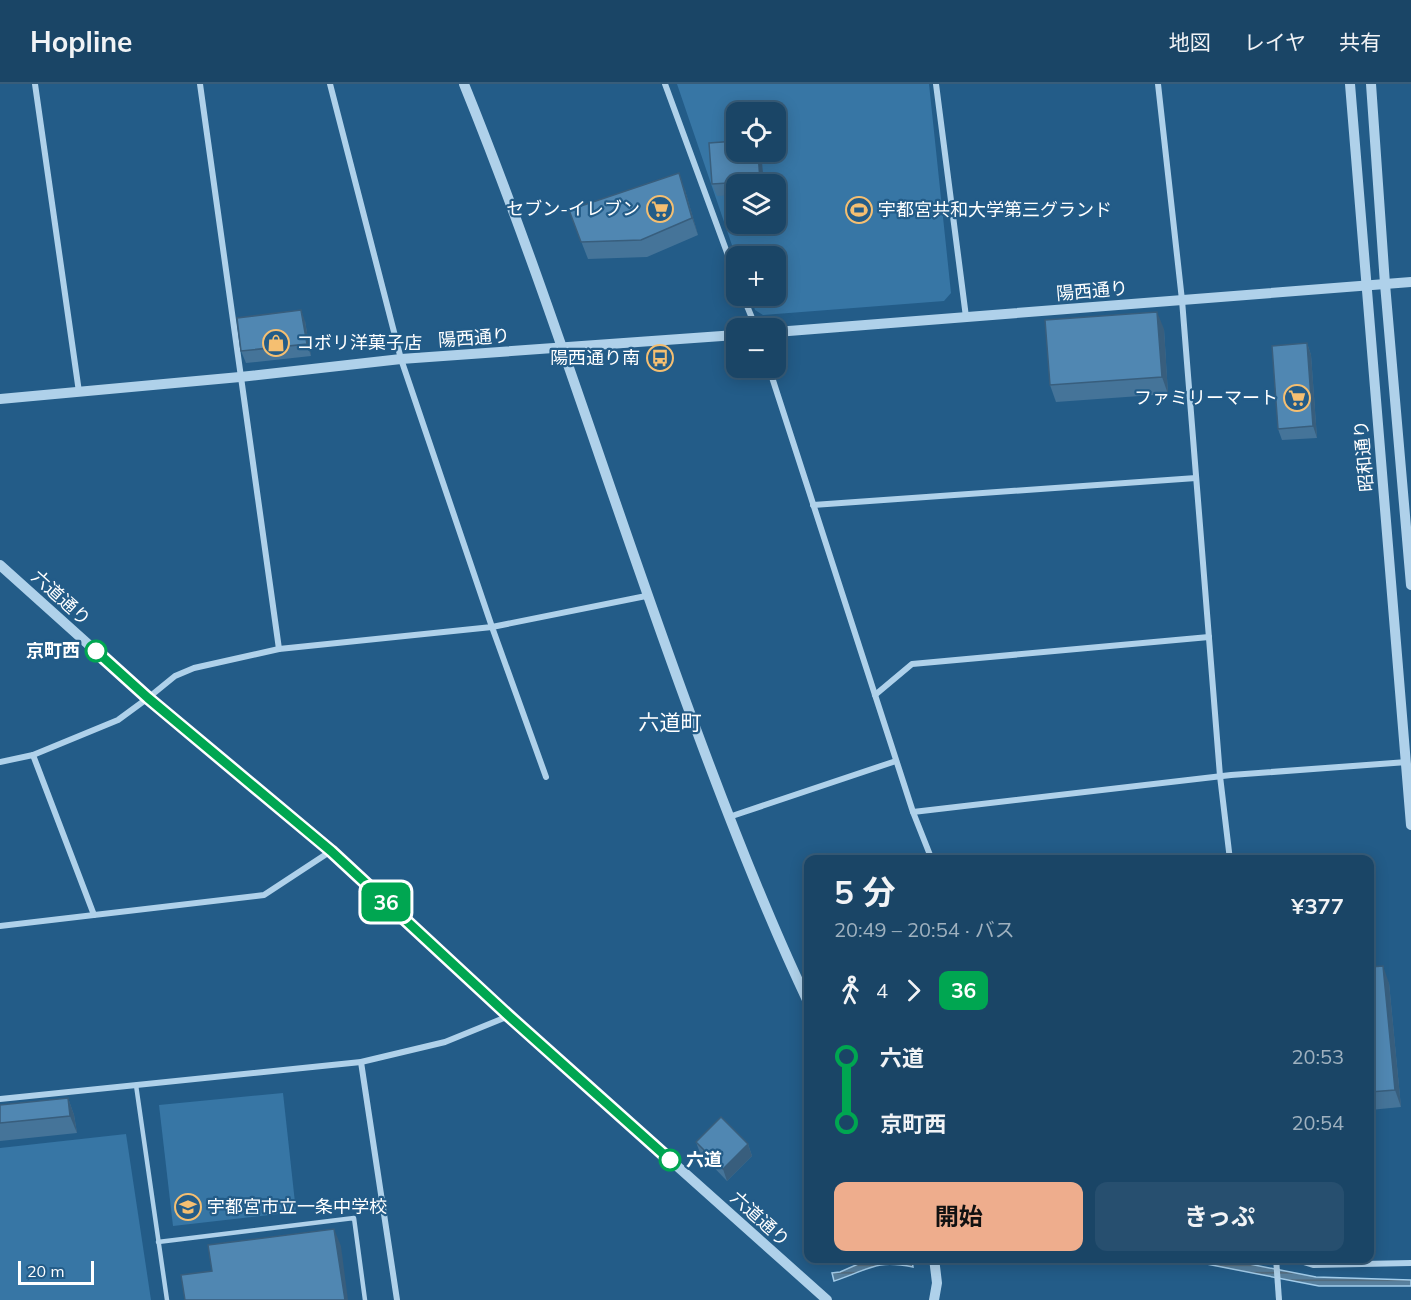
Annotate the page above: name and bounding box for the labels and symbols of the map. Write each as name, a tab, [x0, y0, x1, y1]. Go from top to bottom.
supermarket icon: セブン-イレブン	[645, 194, 675, 224]
sports icon: 宇都宮共和大学第三グランド	[844, 195, 874, 225]
place label: セブン-イレブン	[506, 197, 640, 220]
place label: 宇都宮共和大学第三グランド	[878, 198, 1112, 221]
street label: 陽西通り	[1055, 276, 1129, 305]
street label: 陽西通り	[437, 324, 511, 351]
shop icon: コボリ洋菓子店	[261, 328, 291, 358]
place label: コボリ洋菓子店	[296, 331, 422, 354]
bus stop icon: 陽西通り南	[645, 343, 675, 373]
place label: 陽西通り南	[550, 346, 640, 369]
supermarket icon: ファミリーマート	[1282, 383, 1312, 413]
place label: ファミリーマート	[1134, 386, 1278, 409]
street label: 昭和通り	[1349, 419, 1378, 493]
street label: 六道通り	[27, 565, 96, 630]
place label: 京町西	[26, 639, 80, 662]
marker: 京町西	[85, 640, 107, 662]
district label: 六道町	[639, 709, 702, 735]
line badge: 36	[359, 882, 413, 922]
place label: 六道	[686, 1148, 722, 1171]
marker: 六道	[659, 1149, 681, 1171]
street label: 六道通り	[726, 1186, 795, 1251]
school or university icon: 宇都宮市立一条中学校	[173, 1192, 203, 1222]
place label: 宇都宮市立一条中学校	[207, 1195, 387, 1218]
scale bar	[18, 1258, 94, 1286]

